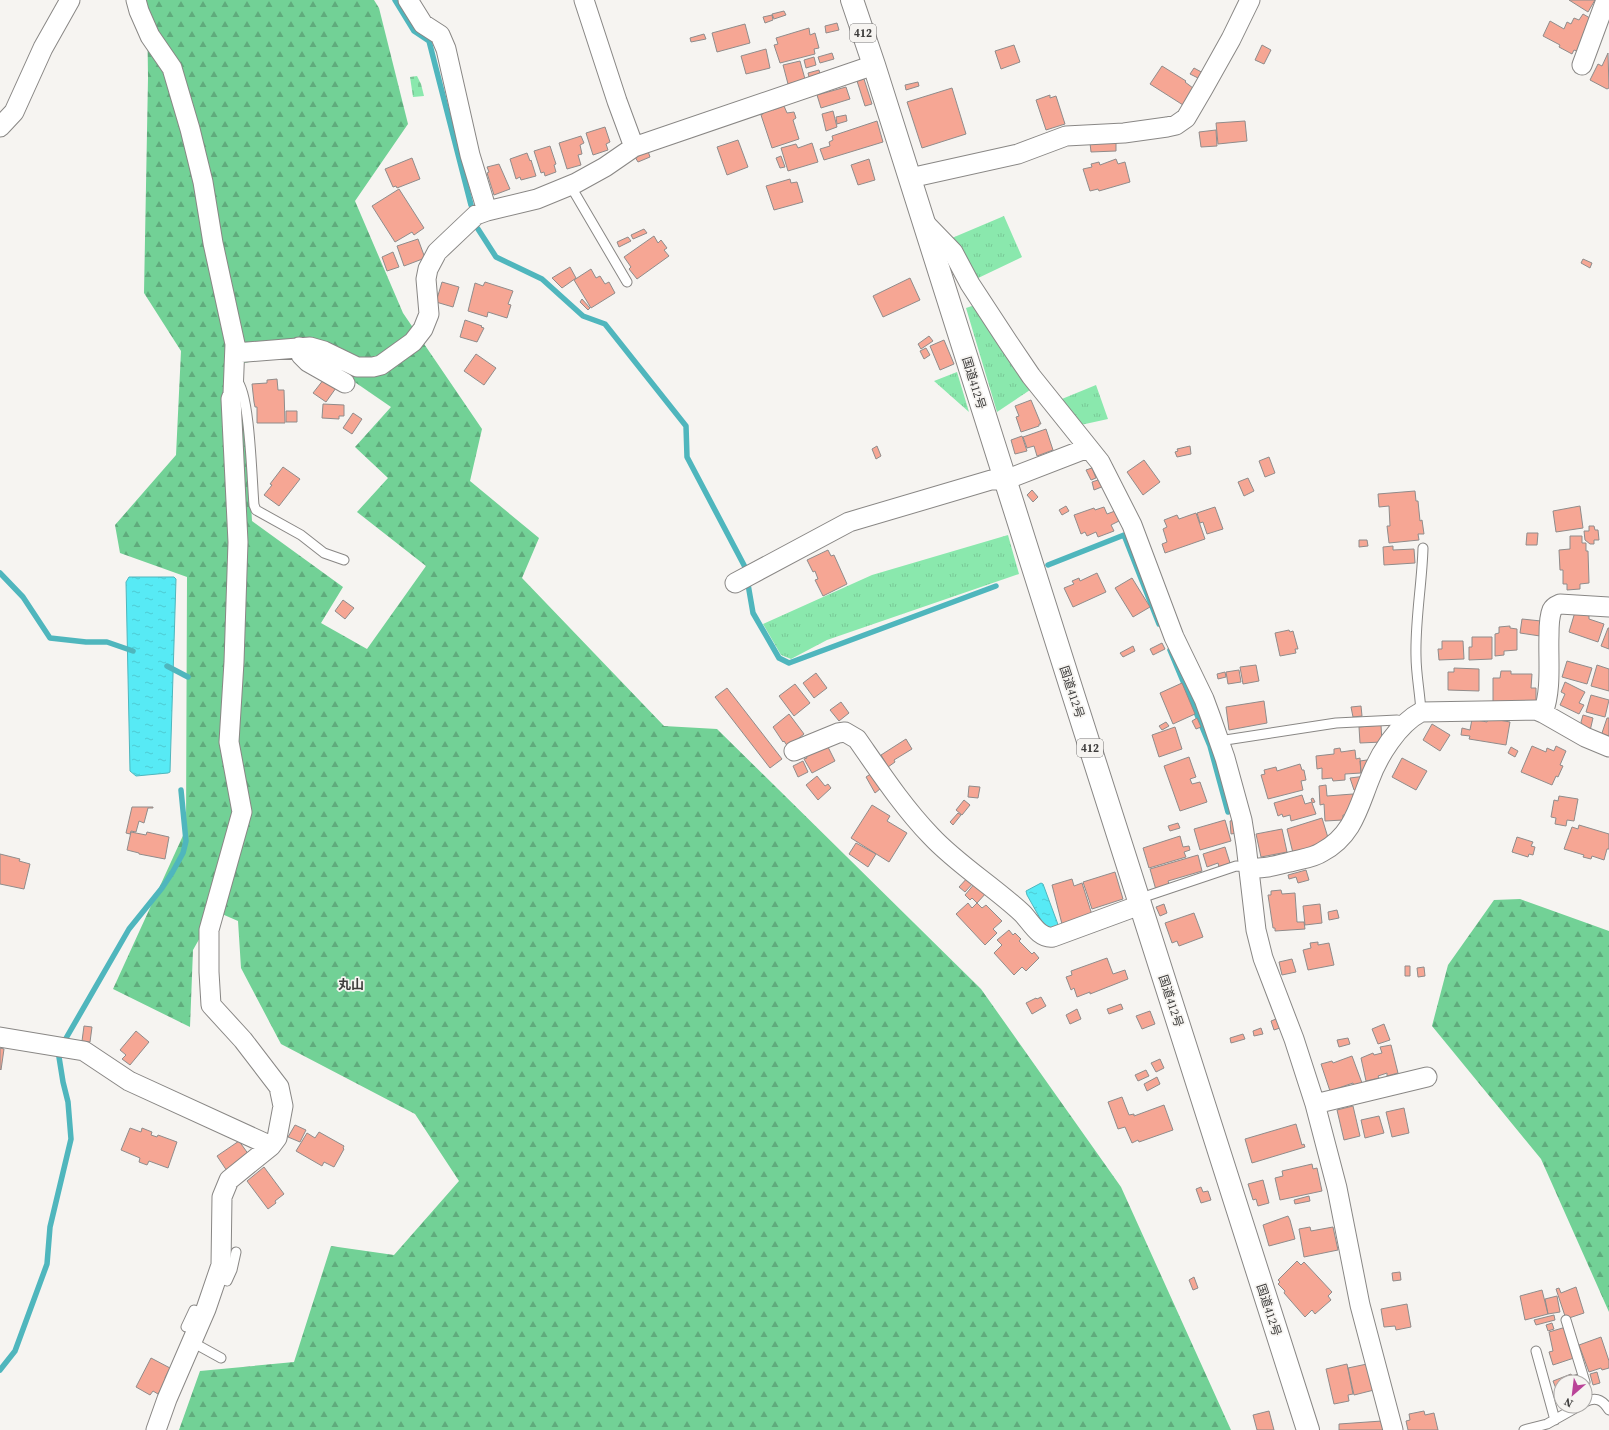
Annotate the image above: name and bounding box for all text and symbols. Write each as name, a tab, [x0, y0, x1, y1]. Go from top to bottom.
road number: 412	[850, 24, 876, 42]
street label: 国道412号	[958, 355, 990, 411]
street label: 国道412号	[1056, 664, 1088, 720]
road number: 412	[1077, 739, 1103, 757]
street label: 国道412号	[1155, 973, 1187, 1029]
district label: 丸山	[338, 976, 364, 993]
street label: 国道412号	[1253, 1282, 1285, 1338]
north arrow	[1553, 1374, 1593, 1414]
text: N	[1561, 1394, 1576, 1411]

